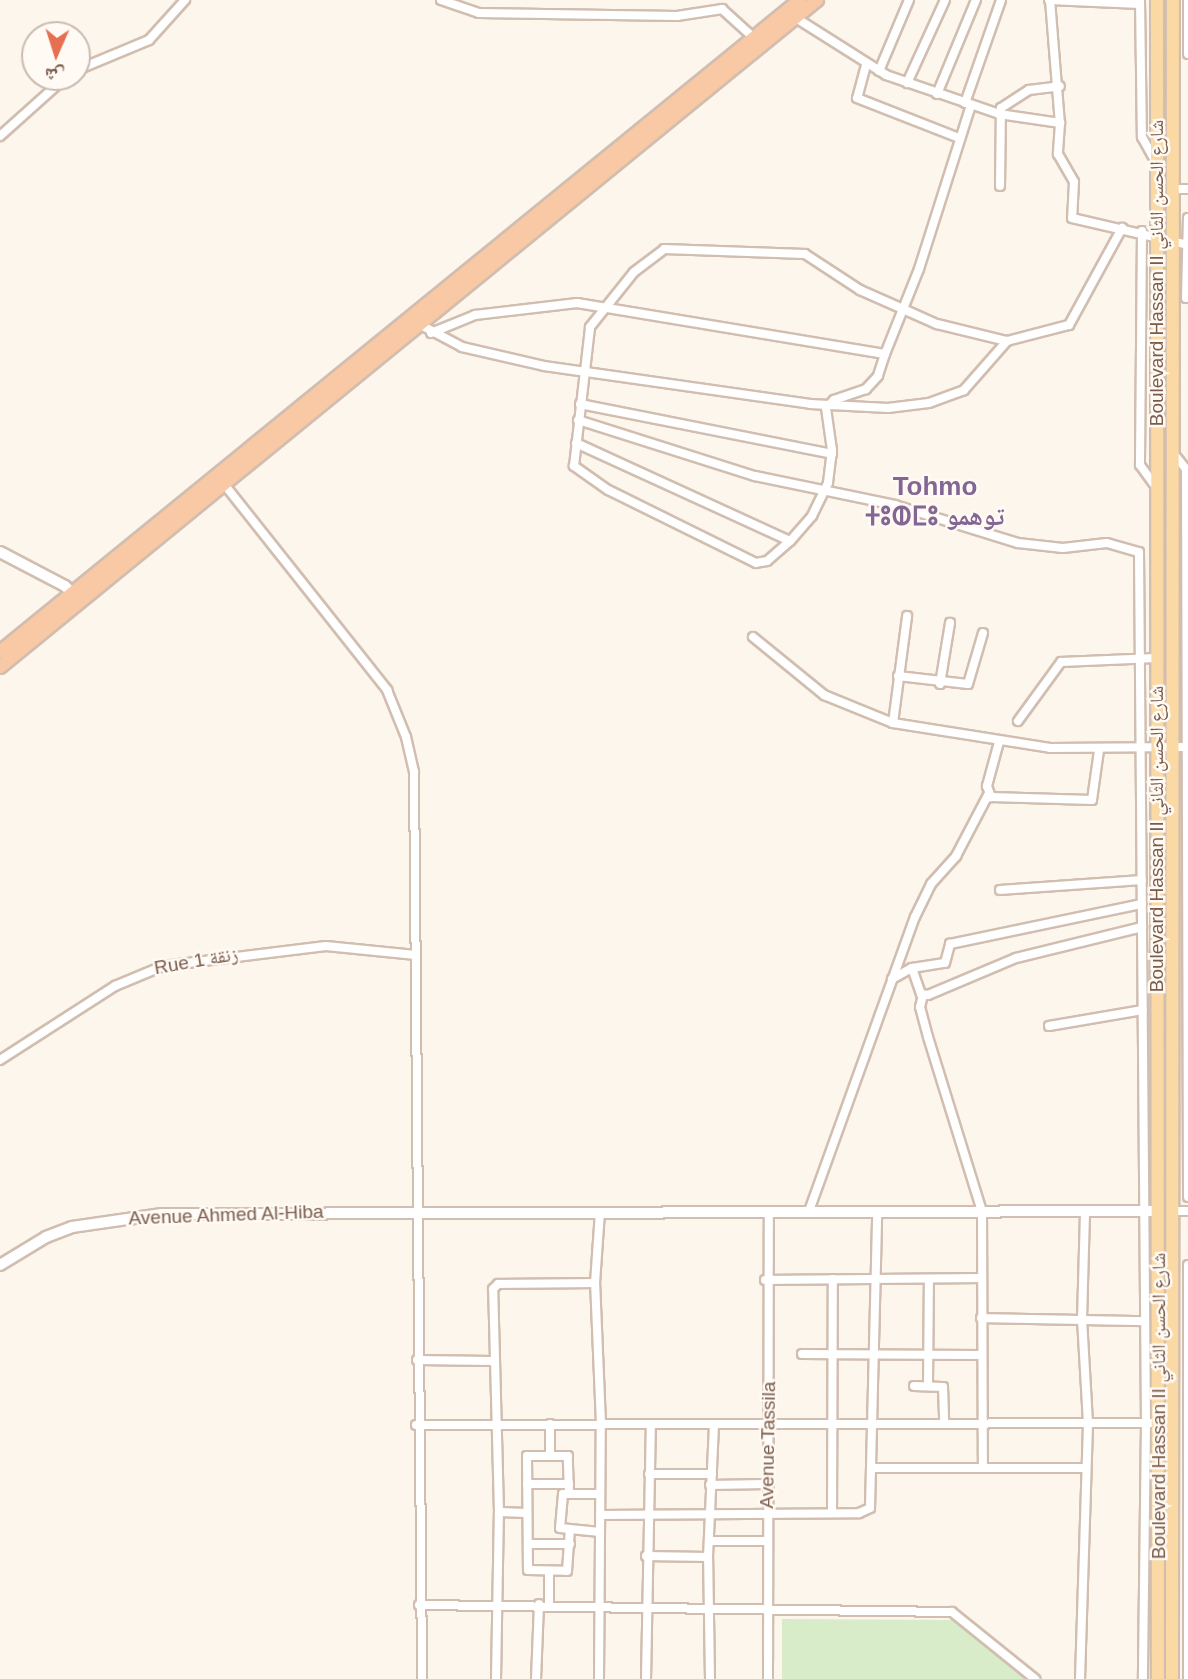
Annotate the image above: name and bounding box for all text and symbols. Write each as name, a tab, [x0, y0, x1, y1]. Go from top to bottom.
north arrow	[21, 21, 91, 91]
text: ش	[44, 64, 66, 86]
street label: Boulevard Hassan II شارع الحسن الثاني	[1146, 120, 1168, 426]
district label: Tohmo ⵜⵓⵀⵎⵓ توهمو	[866, 471, 1004, 532]
street label: Boulevard Hassan II شارع الحسن الثاني	[1146, 686, 1168, 992]
street label: Rue 1 زنقة	[152, 942, 240, 980]
street label: Avenue Ahmed Al-Hiba	[127, 1200, 325, 1230]
street label: Boulevard Hassan II شارع الحسن الثاني	[1148, 1253, 1170, 1559]
street label: Avenue Tassila	[755, 1381, 781, 1509]

